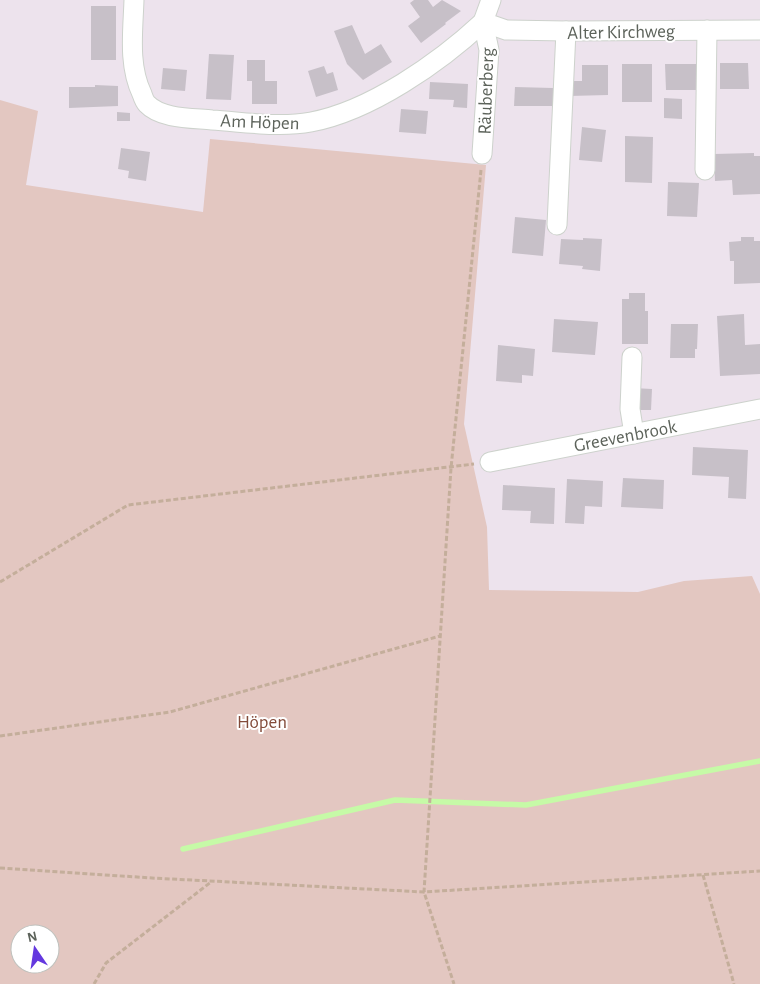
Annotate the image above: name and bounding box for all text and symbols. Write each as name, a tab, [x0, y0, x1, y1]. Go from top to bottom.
street label: Alter Kirchweg	[567, 22, 676, 43]
street label: Räuberberg	[475, 46, 498, 135]
street label: Am Höpen	[220, 112, 300, 133]
street label: Greevenbrook	[572, 417, 678, 456]
park label: Höpen	[237, 713, 287, 732]
north arrow	[10, 924, 60, 974]
text: N	[26, 929, 39, 945]

